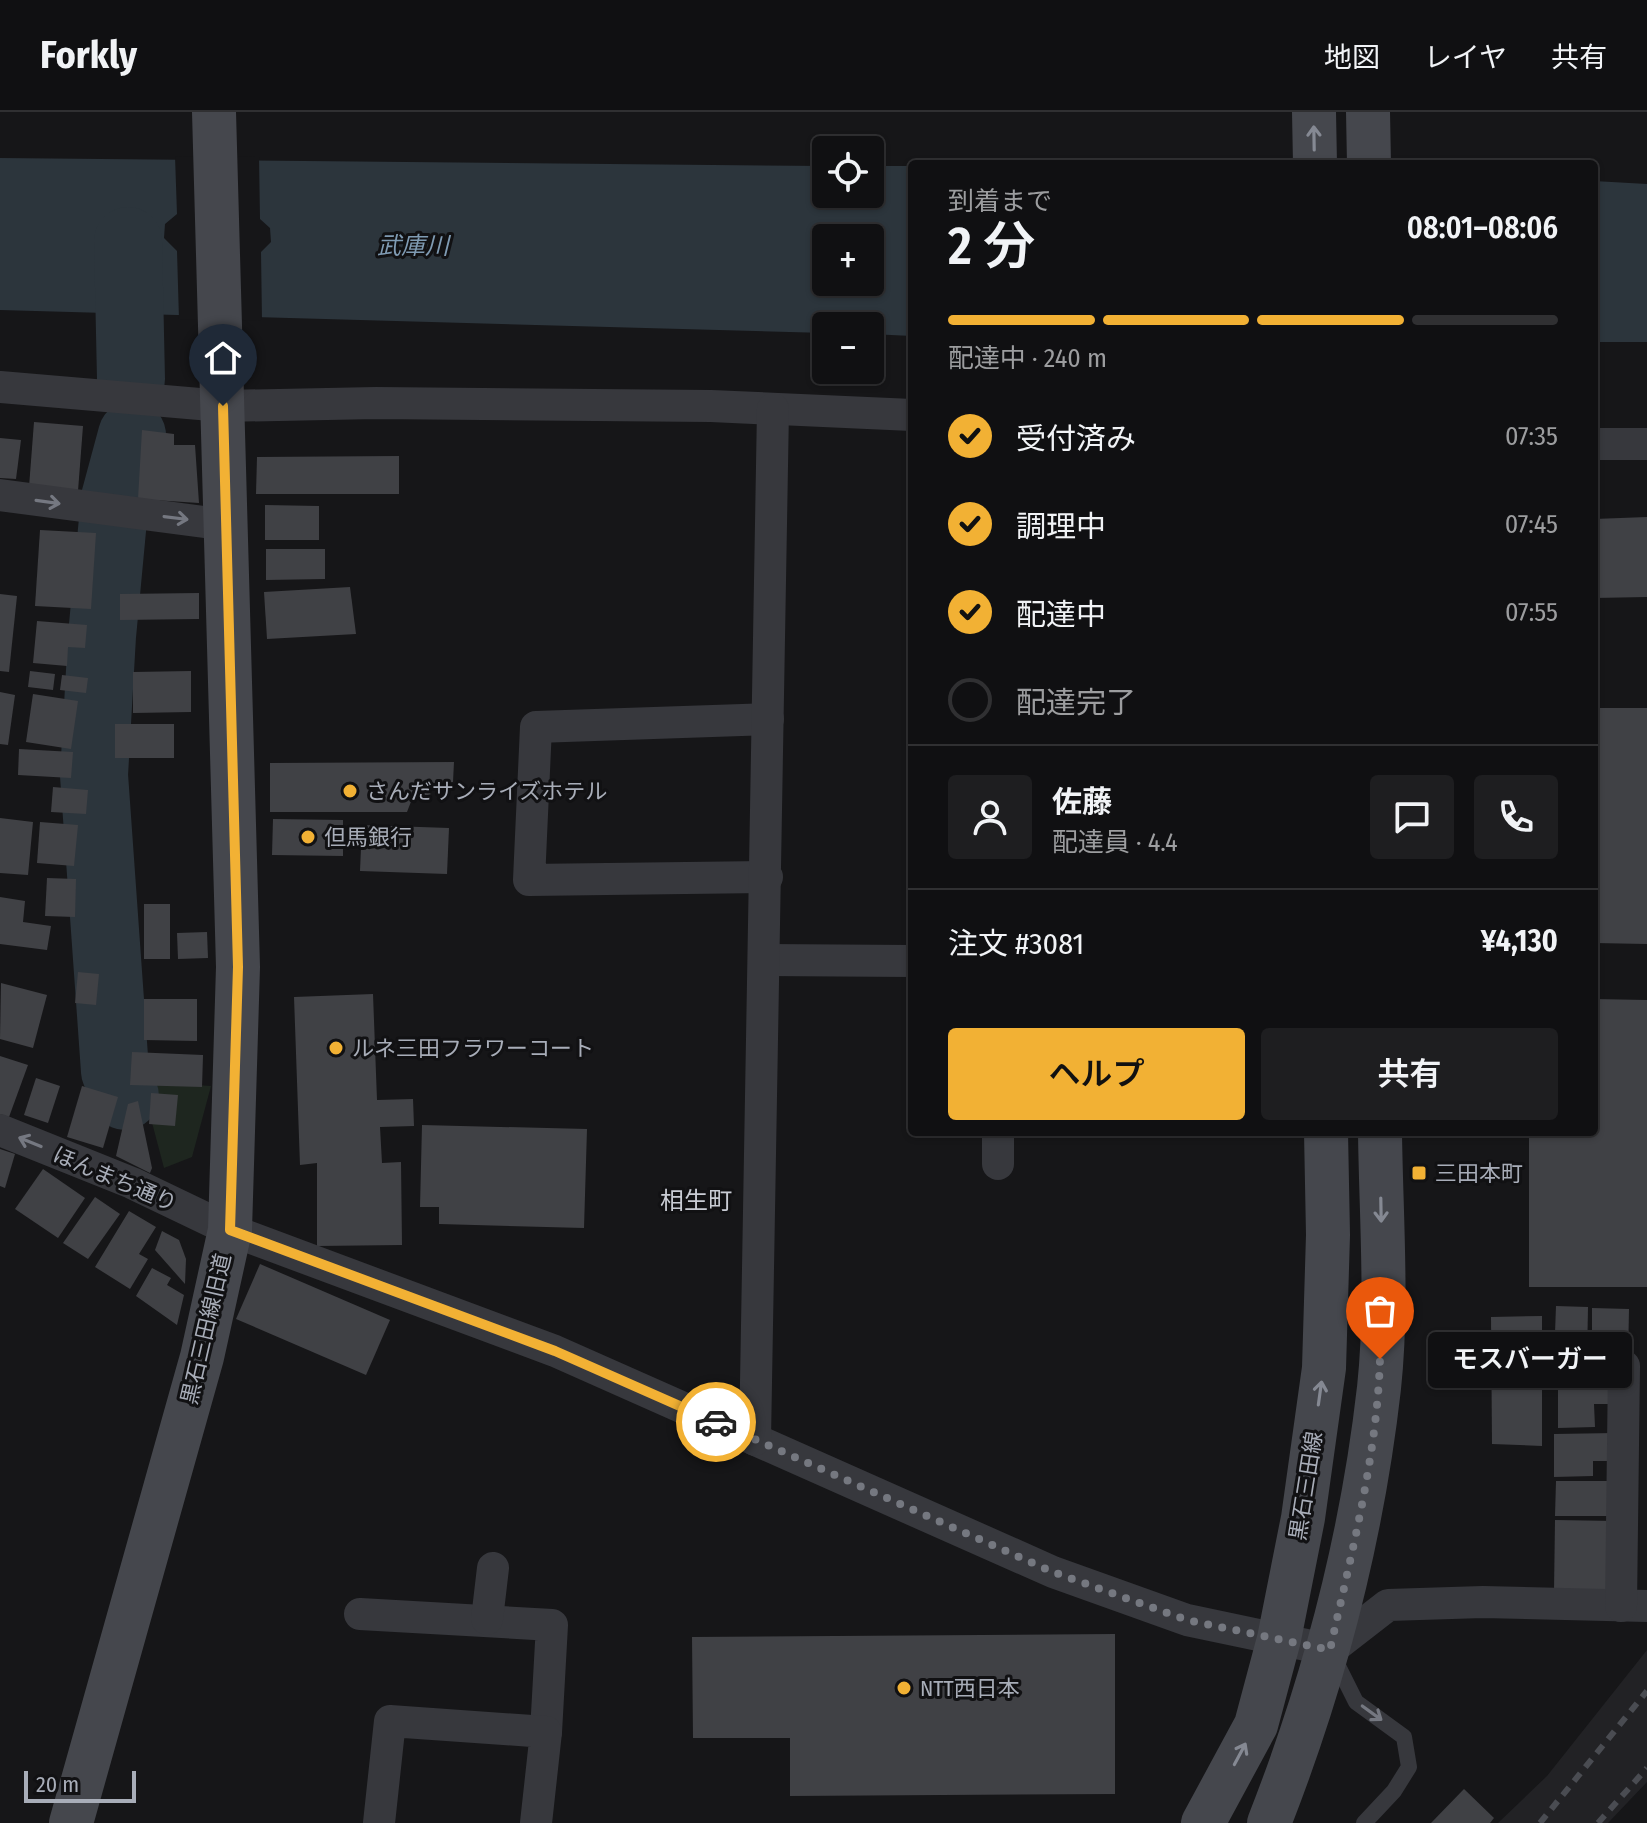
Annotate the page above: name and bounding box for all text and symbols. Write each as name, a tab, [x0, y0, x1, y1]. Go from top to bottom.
text: Forkly	[40, 32, 137, 78]
text: 地図	[1324, 41, 1380, 74]
text: レイヤ	[1424, 41, 1507, 74]
text: 共有	[1551, 41, 1607, 74]
one-way arrow	[1306, 125, 1322, 152]
map controls	[812, 136, 884, 384]
button: locate	[812, 136, 884, 208]
text: 到着まで	[948, 186, 1052, 217]
text: 08:01–08:06	[1407, 210, 1558, 246]
text: 2 分	[948, 215, 1035, 278]
button: +	[812, 224, 884, 296]
water label: 武庫川	[377, 232, 452, 260]
button: −	[812, 312, 884, 384]
pin	[189, 324, 257, 406]
icon: home	[201, 336, 245, 380]
text: 配達中 · 240 m	[948, 343, 1107, 374]
icon: check	[948, 414, 992, 458]
text: 受付済み	[1016, 421, 1136, 457]
text: 07:35	[1505, 421, 1558, 452]
one-way arrow	[35, 495, 61, 510]
icon: check	[948, 502, 992, 546]
text: 調理中	[1016, 509, 1106, 545]
text: 07:45	[1505, 509, 1558, 540]
one-way arrow	[163, 511, 188, 526]
icon: check	[948, 590, 992, 634]
text: 配達中	[1016, 597, 1106, 633]
text: 07:55	[1505, 597, 1558, 628]
text: 配達完了	[1016, 685, 1136, 721]
button: person	[948, 775, 1032, 859]
button: chat	[1370, 775, 1454, 859]
button: phone	[1474, 775, 1558, 859]
place label: さんだサンライズホテル	[366, 778, 607, 805]
marker: さんだサンライズホテル	[341, 782, 359, 800]
text: 佐藤	[1052, 784, 1112, 820]
place label: 但馬銀行	[324, 824, 412, 851]
text: 配達員 · 4.4	[1052, 827, 1178, 858]
marker: 但馬銀行	[299, 828, 317, 846]
text: ¥4,130	[1481, 923, 1558, 959]
text: 注文 #3081	[948, 926, 1084, 962]
button: ヘルプ	[948, 1028, 1245, 1120]
button: 共有	[1261, 1028, 1558, 1120]
place label: ルネ三田フラワーコート	[352, 1035, 594, 1062]
marker: ルネ三田フラワーコート	[327, 1039, 345, 1057]
one-way arrow	[18, 1134, 43, 1149]
street label: ほんまち通り	[49, 1141, 181, 1217]
place label: 三田本町	[1435, 1160, 1523, 1187]
marker: 三田本町	[1410, 1164, 1428, 1182]
district label: 相生町	[660, 1187, 732, 1215]
one-way arrow	[1373, 1196, 1389, 1223]
street label: 黒石三田線旧道	[176, 1251, 236, 1407]
pin	[1346, 1277, 1414, 1359]
icon: bag	[1358, 1289, 1402, 1333]
callout: モスバーガー	[1428, 1331, 1632, 1387]
text: モスバーガー	[1452, 1344, 1608, 1375]
one-way arrow	[1313, 1381, 1328, 1406]
courier	[676, 1382, 756, 1462]
icon: car	[694, 1400, 738, 1444]
street label: 黒石三田線	[1284, 1430, 1328, 1542]
place label: NTT西日本	[920, 1675, 1020, 1702]
marker: NTT西日本	[895, 1679, 913, 1697]
one-way arrow	[1360, 1705, 1382, 1722]
one-way arrow	[1233, 1743, 1249, 1767]
scale bar	[24, 1767, 136, 1803]
text: 20 m	[36, 1771, 79, 1798]

